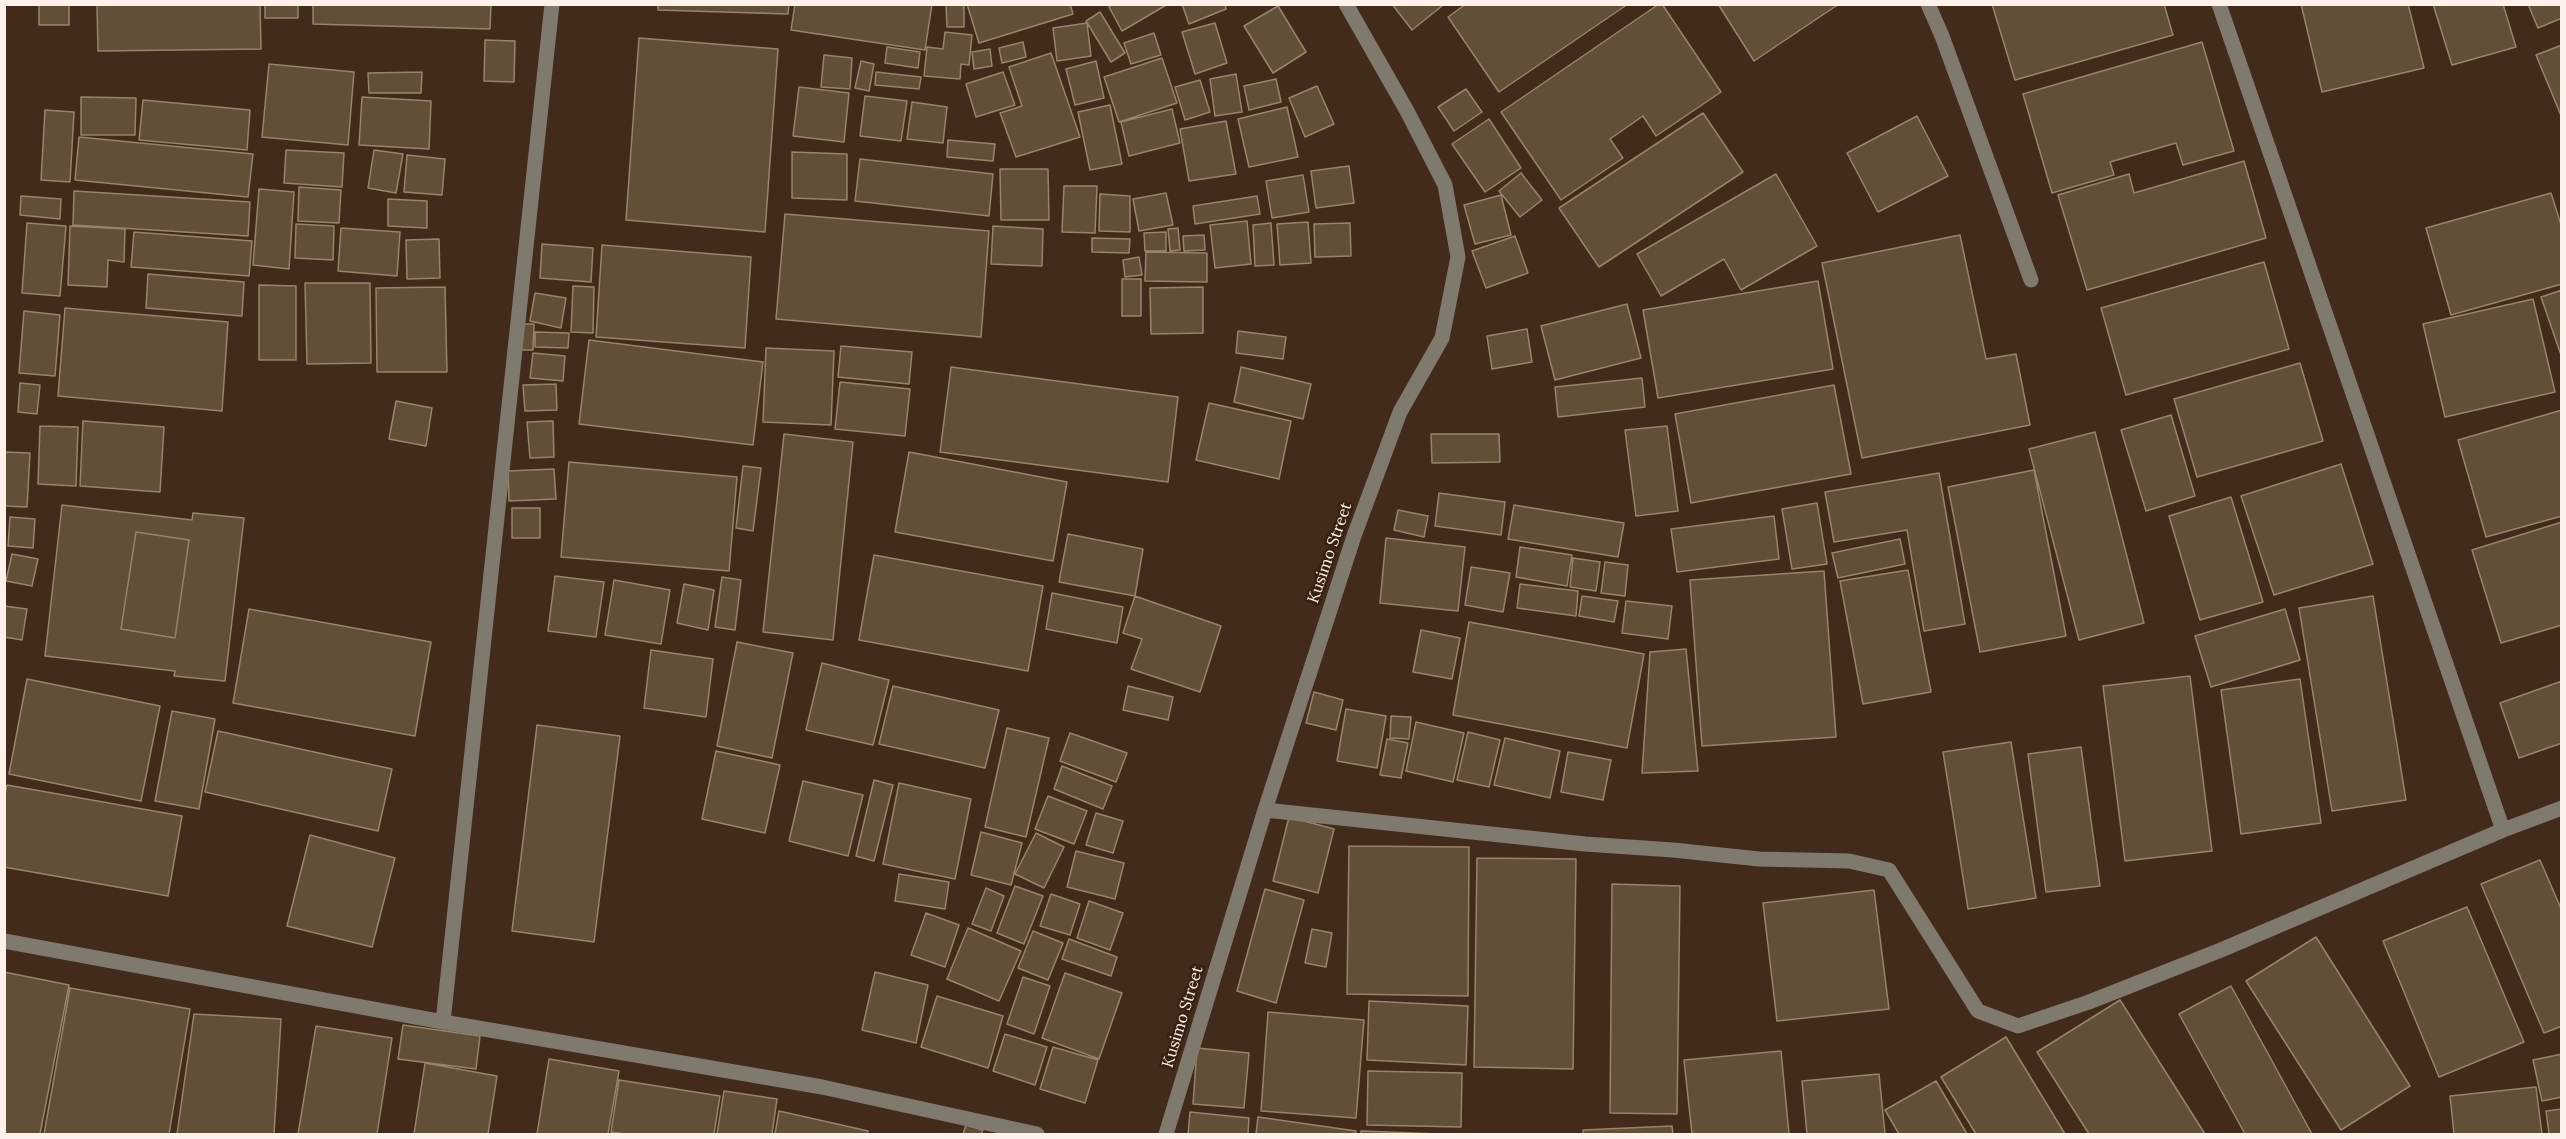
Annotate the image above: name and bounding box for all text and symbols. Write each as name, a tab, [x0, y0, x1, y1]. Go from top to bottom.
street label: Kusimo Street	[1304, 500, 1356, 606]
street label: Kusimo Street	[1158, 964, 1208, 1070]

